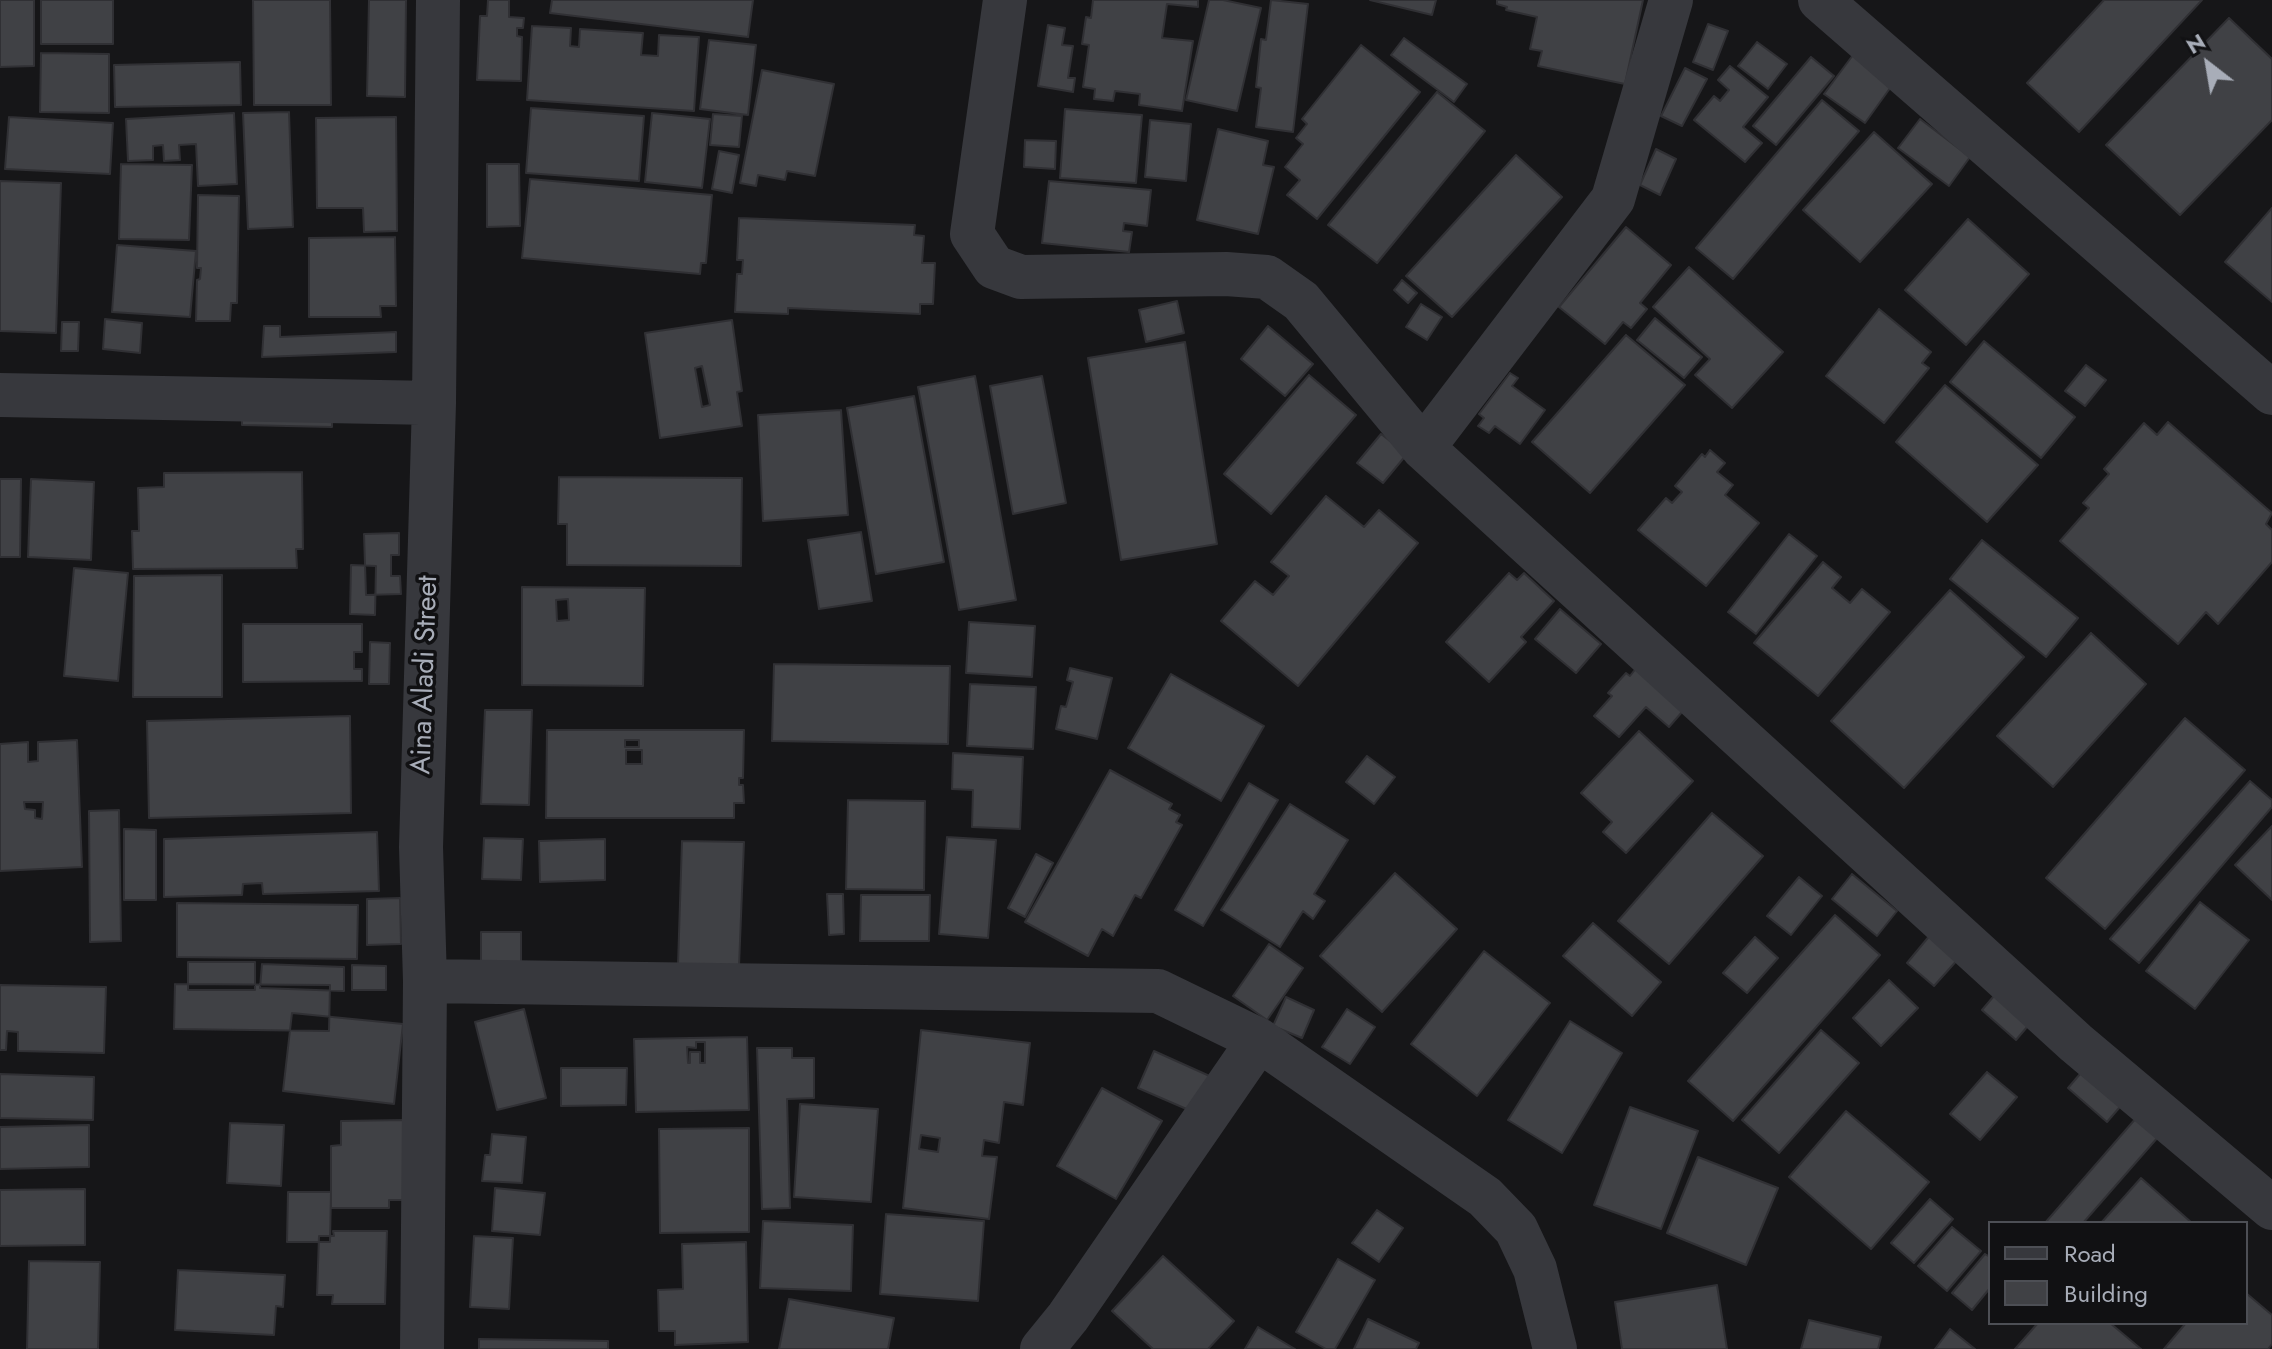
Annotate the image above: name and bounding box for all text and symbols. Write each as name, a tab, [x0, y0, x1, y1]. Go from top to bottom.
north arrow	[2168, 24, 2248, 104]
text: N	[2180, 25, 2211, 62]
street label: Aina Aladi Street	[406, 575, 446, 775]
legend	[1988, 1221, 2248, 1325]
text: Road	[2064, 1236, 2116, 1271]
text: Building	[2064, 1276, 2148, 1311]

